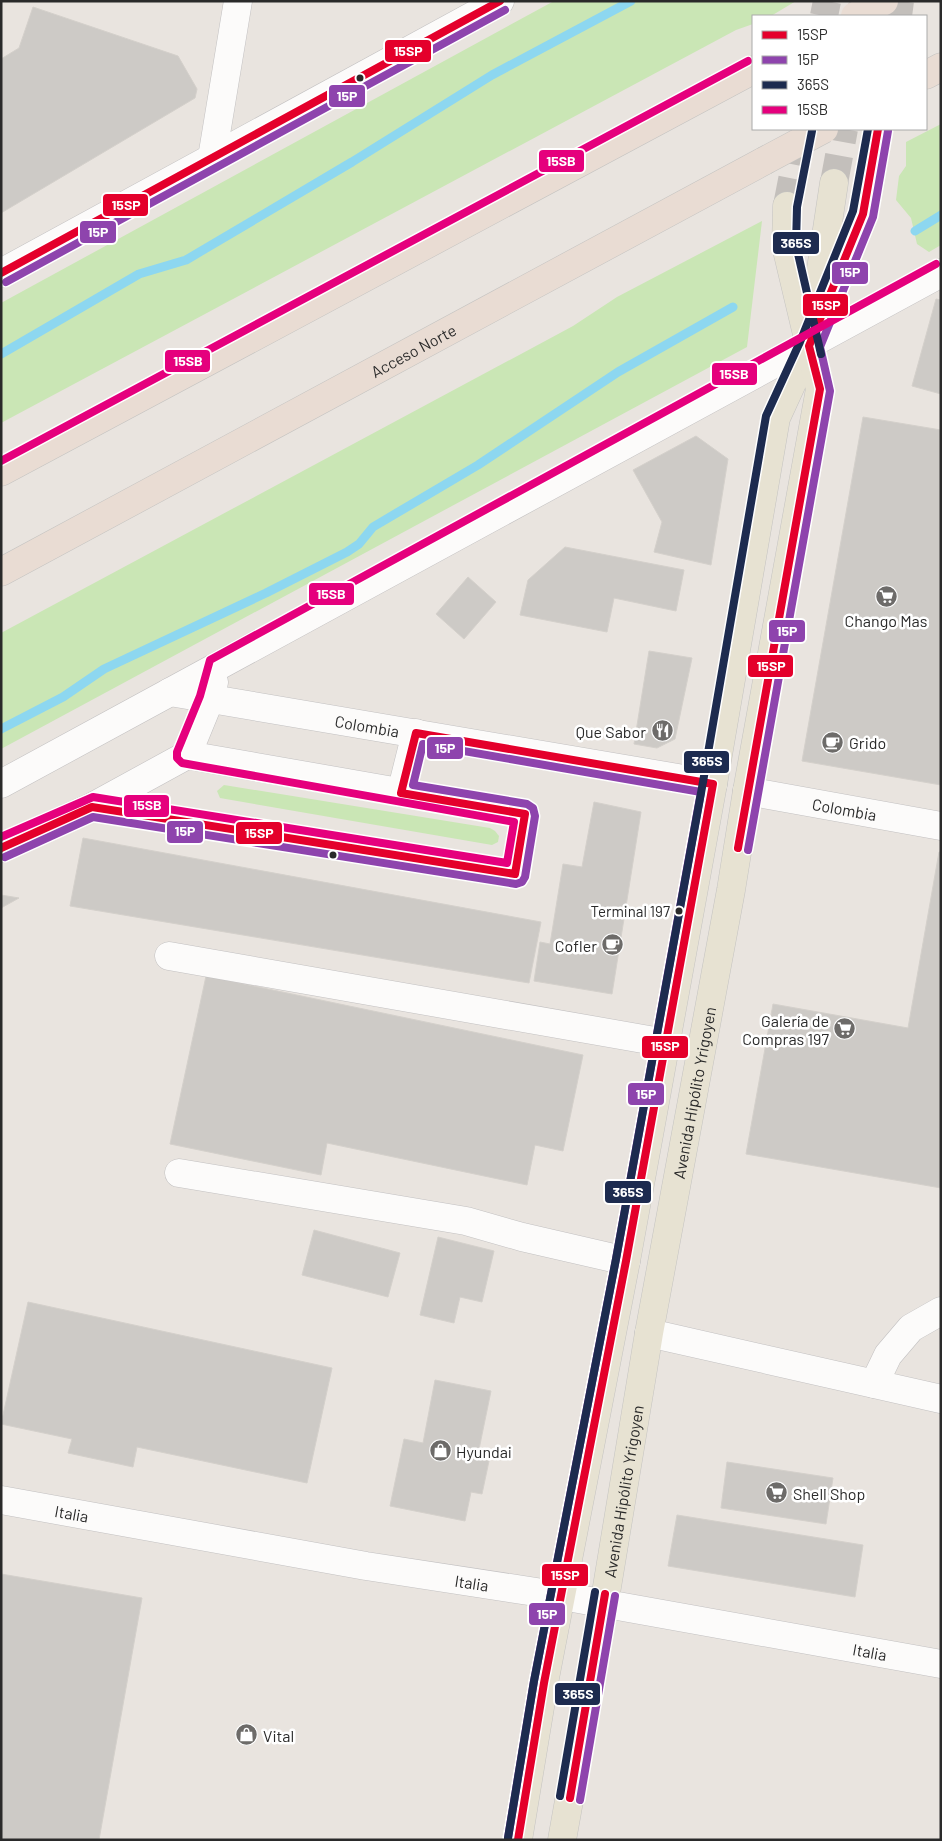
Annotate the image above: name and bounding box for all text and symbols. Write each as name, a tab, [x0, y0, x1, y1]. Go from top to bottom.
legend	[752, 15, 927, 130]
text: 15SP	[797, 25, 828, 43]
line badge: 15SP	[384, 39, 432, 63]
text: 15SP	[393, 42, 423, 59]
text: 15P	[797, 50, 819, 68]
unlabelled marker	[355, 73, 365, 83]
text: 365S	[797, 75, 829, 93]
line badge: 15P	[328, 84, 366, 108]
text: 15P	[337, 87, 357, 104]
text: 15SB	[797, 100, 828, 118]
line badge: 15SB	[538, 149, 585, 173]
text: 15SB	[546, 152, 576, 169]
line badge: 15SP	[102, 193, 149, 217]
text: 15SP	[111, 196, 141, 213]
line badge: 15P	[79, 220, 117, 244]
text: 15P	[88, 223, 108, 240]
line badge: 365S	[772, 231, 820, 255]
text: 365S	[781, 234, 811, 251]
line badge: 15P	[831, 261, 869, 285]
text: 15P	[840, 263, 860, 280]
line badge: 15SP	[802, 293, 849, 317]
text: 15SP	[811, 296, 841, 313]
street label: Acceso Norte	[367, 319, 459, 381]
line badge: 15SB	[164, 349, 211, 373]
text: 15SB	[173, 352, 203, 369]
line badge: 15SB	[711, 362, 758, 386]
text: 15SB	[719, 365, 749, 382]
line badge: 15SB	[308, 582, 355, 606]
supermarket icon: Chango Mas	[874, 584, 898, 608]
text: 15SB	[316, 585, 346, 602]
place label: Chango Mas	[845, 611, 927, 630]
line badge: 15P	[768, 619, 806, 643]
text: 15P	[777, 622, 797, 639]
line badge: 15SP	[747, 654, 794, 678]
text: 15SP	[756, 657, 786, 674]
street label: Colombia	[334, 711, 401, 740]
restaurant icon: Que Sabor	[650, 719, 674, 743]
place label: Que Sabor	[576, 722, 646, 741]
cafe icon: Grido	[821, 730, 845, 754]
place label: Grido	[849, 733, 886, 752]
line badge: 15P	[426, 736, 464, 760]
text: 15P	[435, 739, 455, 756]
line badge: 365S	[683, 750, 730, 774]
text: 365S	[692, 752, 722, 769]
street label: Colombia	[811, 793, 878, 824]
line badge: 15SB	[123, 794, 170, 818]
text: 15SB	[132, 796, 162, 813]
line badge: 15P	[166, 820, 204, 844]
line badge: 15SP	[235, 821, 283, 845]
text: 15P	[175, 822, 195, 839]
text: 15SP	[244, 824, 274, 841]
unlabelled marker	[328, 850, 338, 860]
place label: Terminal 197	[590, 902, 670, 920]
marker: Terminal 197	[674, 906, 684, 916]
cafe icon: Cofler	[601, 933, 625, 957]
place label: Cofler	[555, 936, 597, 955]
street label: Avenida Hipólito Yrigoyen	[668, 1005, 719, 1180]
place label: Galería de Compras 197	[742, 1011, 829, 1048]
supermarket icon: Galería de Compras 197	[833, 1017, 857, 1041]
line badge: 15SP	[641, 1035, 689, 1059]
text: 15SP	[650, 1037, 680, 1054]
line badge: 15P	[627, 1082, 665, 1106]
text: 15P	[636, 1085, 656, 1102]
line badge: 365S	[604, 1180, 652, 1204]
text: 365S	[613, 1183, 643, 1200]
street label: Avenida Hipólito Yrigoyen	[599, 1404, 646, 1579]
shop icon: Hyundai	[428, 1439, 452, 1463]
place label: Hyundai	[456, 1442, 512, 1461]
supermarket icon: Shell Shop	[765, 1481, 789, 1505]
place label: Shell Shop	[793, 1484, 865, 1503]
street label: Italia	[53, 1500, 90, 1525]
line badge: 15SP	[541, 1563, 589, 1587]
text: 15SP	[550, 1566, 580, 1583]
street label: Italia	[454, 1570, 490, 1594]
line badge: 15P	[528, 1602, 566, 1626]
text: 15P	[537, 1605, 557, 1622]
street label: Italia	[851, 1639, 888, 1664]
line badge: 365S	[554, 1682, 601, 1706]
text: 365S	[563, 1685, 593, 1702]
shop icon: Vital	[235, 1723, 259, 1747]
place label: Vital	[263, 1726, 294, 1745]

